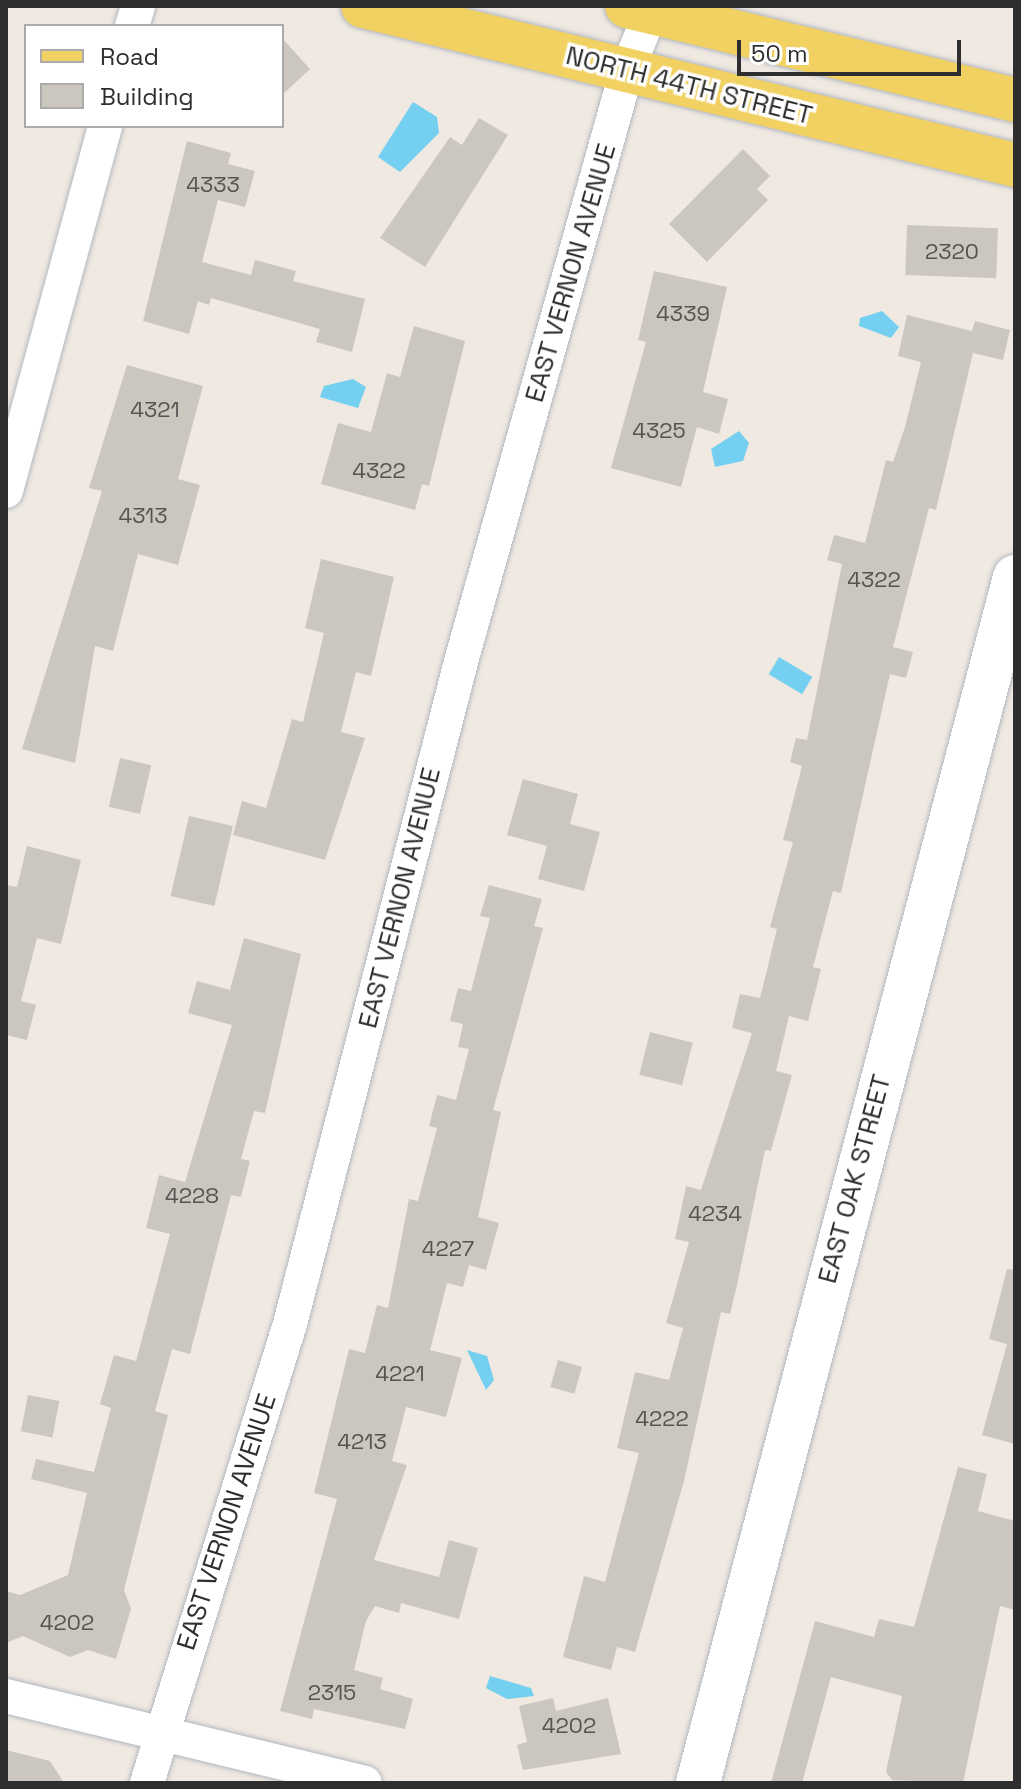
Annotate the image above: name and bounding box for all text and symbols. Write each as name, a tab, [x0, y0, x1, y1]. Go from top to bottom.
legend	[24, 24, 284, 128]
scale bar	[741, 24, 965, 74]
text: 50 m	[751, 38, 808, 69]
street label: NORTH 44TH STREET	[563, 40, 815, 132]
text: Road	[100, 41, 159, 72]
text: Building	[100, 81, 194, 112]
street label: EAST VERNON AVENUE	[519, 140, 623, 406]
house number: 4333	[186, 172, 240, 198]
house number: 2320	[925, 239, 979, 265]
house number: 4339	[656, 301, 710, 327]
house number: 4321	[130, 397, 180, 423]
house number: 4325	[632, 418, 686, 444]
house number: 4322	[352, 458, 406, 484]
house number: 4313	[118, 503, 168, 529]
house number: 4322	[847, 567, 901, 593]
street label: EAST VERNON AVENUE	[352, 764, 448, 1032]
street label: EAST OAK STREET	[812, 1071, 898, 1287]
house number: 4228	[165, 1183, 219, 1209]
house number: 4234	[688, 1201, 742, 1227]
house number: 4227	[422, 1236, 474, 1262]
house number: 4221	[375, 1361, 425, 1387]
street label: EAST VERNON AVENUE	[171, 1389, 283, 1655]
house number: 4222	[635, 1406, 689, 1432]
house number: 4213	[337, 1429, 387, 1455]
house number: 4202	[40, 1610, 94, 1636]
house number: 2315	[308, 1680, 356, 1706]
house number: 4202	[542, 1713, 596, 1739]

